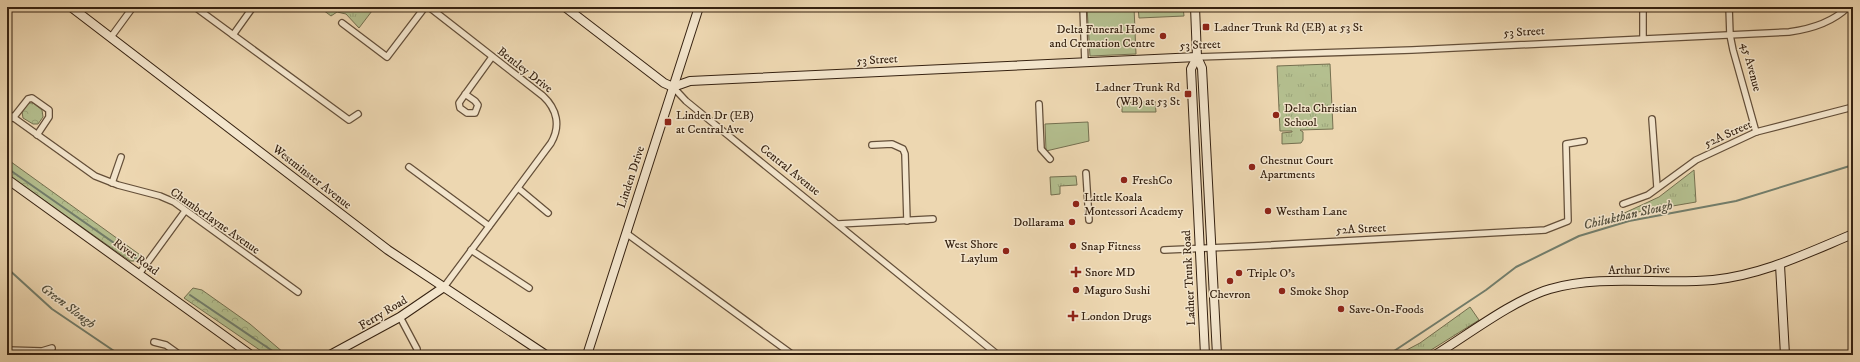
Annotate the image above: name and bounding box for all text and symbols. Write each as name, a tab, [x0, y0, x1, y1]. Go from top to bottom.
place label: Ladner Trunk Rd (EB) at 53 St	[1214, 20, 1363, 35]
place label: Delta Funeral Home and Cremation Centre	[1050, 22, 1155, 51]
marker: Ladner Trunk Rd (EB) at 53 St	[1201, 22, 1211, 32]
street label: 53 Street	[1503, 23, 1545, 41]
marker: Delta Funeral Home and Cremation Centre	[1158, 31, 1168, 41]
street label: 53 Street	[1179, 37, 1221, 53]
street label: 45 Avenue	[1737, 41, 1765, 93]
street label: Bentley Drive	[494, 44, 556, 96]
street label: 53 Street	[856, 51, 898, 69]
place label: Ladner Trunk Rd (WB) at 53 St	[1095, 80, 1180, 109]
marker: Ladner Trunk Rd (WB) at 53 St	[1183, 89, 1193, 99]
place label: Delta Christian School	[1284, 101, 1358, 130]
place label: Linden Dr (EB) at Central Ave	[676, 108, 754, 137]
marker: Delta Christian School	[1271, 110, 1281, 120]
marker: Linden Dr (EB) at Central Ave	[663, 117, 673, 127]
street label: 52A Street	[1702, 117, 1754, 151]
street label: Westminster Avenue	[269, 141, 354, 213]
street label: Central Avenue	[757, 141, 823, 199]
street label: Linden Drive	[614, 144, 648, 210]
place label: Chestnut Court Apartments	[1260, 153, 1334, 182]
marker: Chestnut Court Apartments	[1247, 162, 1257, 172]
place label: FreshCo	[1132, 173, 1172, 188]
marker: FreshCo	[1119, 175, 1129, 185]
street label: Chamberlayne Avenue	[167, 184, 263, 258]
place label: Little Koala Montessori Academy	[1084, 190, 1183, 219]
water label: Chilukthan Slough	[1582, 197, 1674, 233]
marker: Little Koala Montessori Academy	[1071, 199, 1081, 209]
place label: Westham Lane	[1275, 204, 1347, 219]
marker: Westham Lane	[1263, 206, 1273, 216]
place label: Dollarama	[1013, 215, 1065, 230]
marker: Dollarama	[1067, 217, 1077, 227]
street label: 52A Street	[1335, 220, 1387, 238]
street label: Ladner Trunk Road	[1179, 230, 1199, 326]
street label: River Road	[110, 235, 162, 279]
place label: West Shore Laylum	[943, 237, 998, 266]
place label: Snap Fitness	[1081, 239, 1141, 254]
marker: Snap Fitness	[1068, 241, 1078, 251]
marker: West Shore Laylum	[1001, 246, 1011, 256]
street label: Arthur Drive	[1608, 262, 1670, 278]
place label: Snore MD	[1085, 265, 1135, 280]
marker: Snore MD	[1070, 266, 1082, 278]
place label: Triple O's	[1247, 266, 1295, 281]
marker: Triple O's	[1234, 268, 1244, 278]
marker: Chevron	[1225, 276, 1235, 286]
water label: Green Slough	[37, 280, 99, 332]
place label: Maguro Sushi	[1084, 283, 1150, 298]
place label: Smoke Shop	[1290, 284, 1349, 299]
marker: Maguro Sushi	[1071, 285, 1081, 295]
marker: Smoke Shop	[1277, 286, 1287, 296]
place label: Chevron	[1209, 287, 1251, 302]
street label: Ferry Road	[356, 293, 410, 333]
place label: Save-On-Foods	[1349, 302, 1424, 317]
marker: Save-On-Foods	[1336, 304, 1346, 314]
place label: London Drugs	[1081, 309, 1151, 324]
marker: London Drugs	[1068, 311, 1078, 321]

